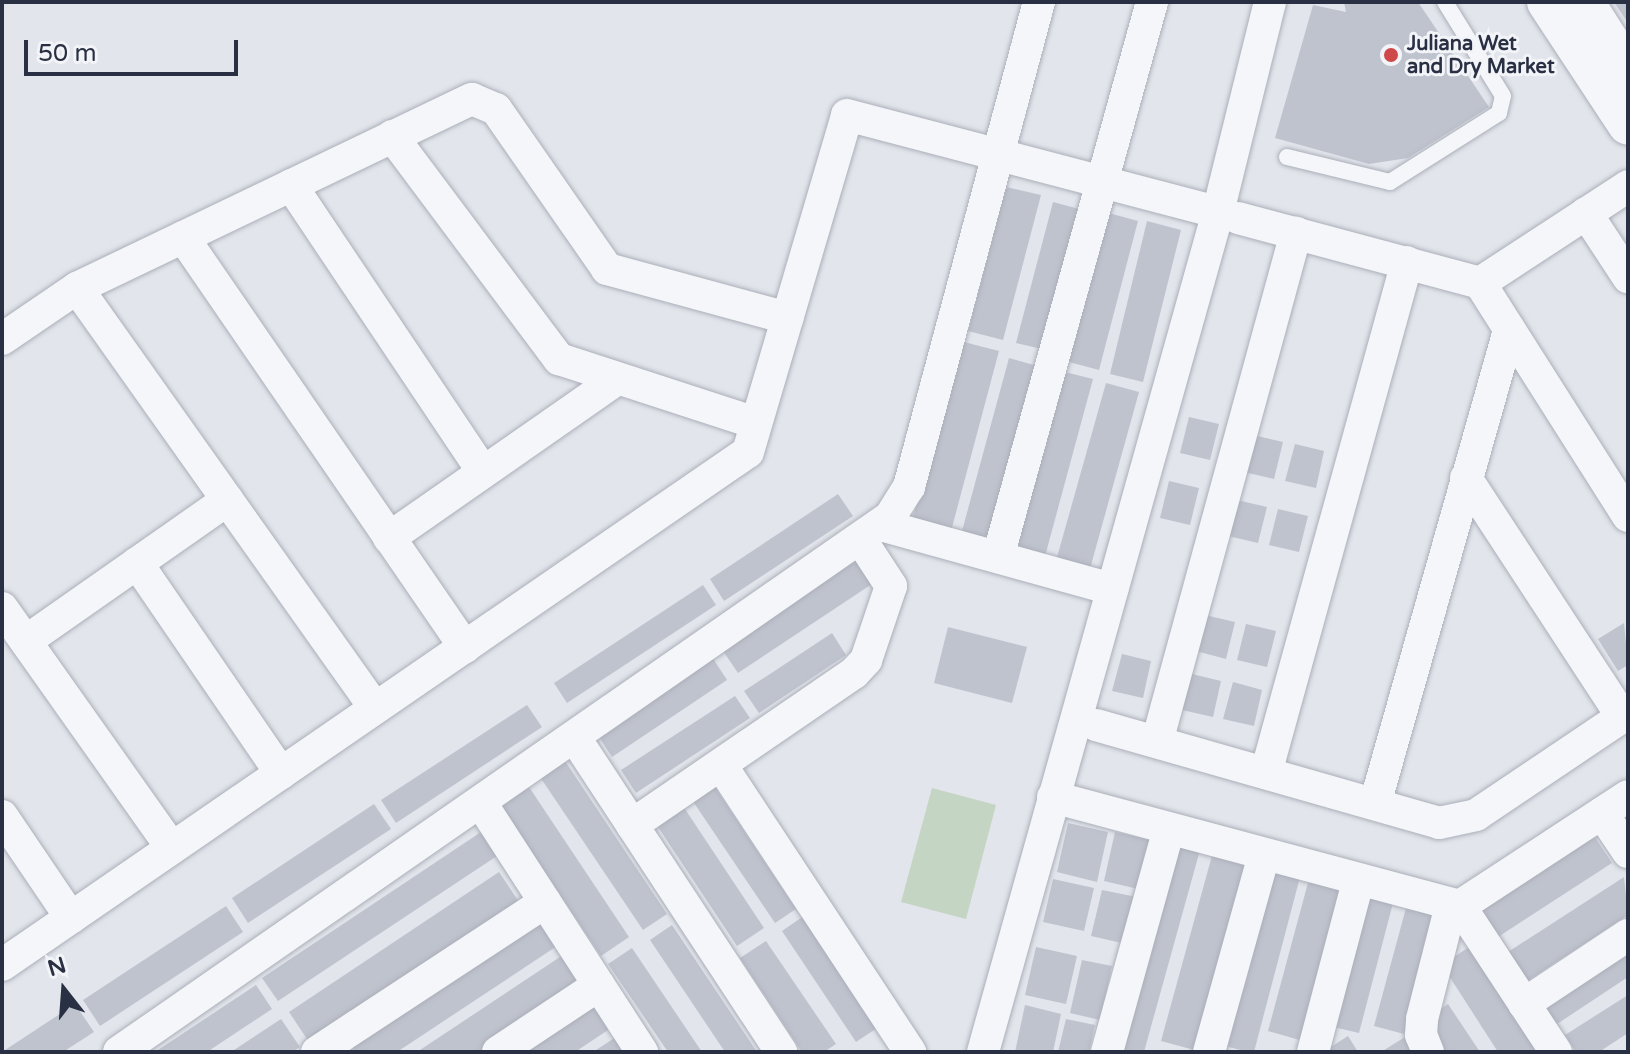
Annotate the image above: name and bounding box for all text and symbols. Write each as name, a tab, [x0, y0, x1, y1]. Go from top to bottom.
scale bar	[28, 24, 242, 74]
place label: Juliana Wet and Dry Market	[1407, 32, 1555, 79]
text: 50 m	[38, 39, 96, 68]
marker: Juliana Wet and Dry Market	[1382, 46, 1400, 64]
north arrow	[24, 950, 104, 1030]
text: N	[45, 952, 69, 982]

